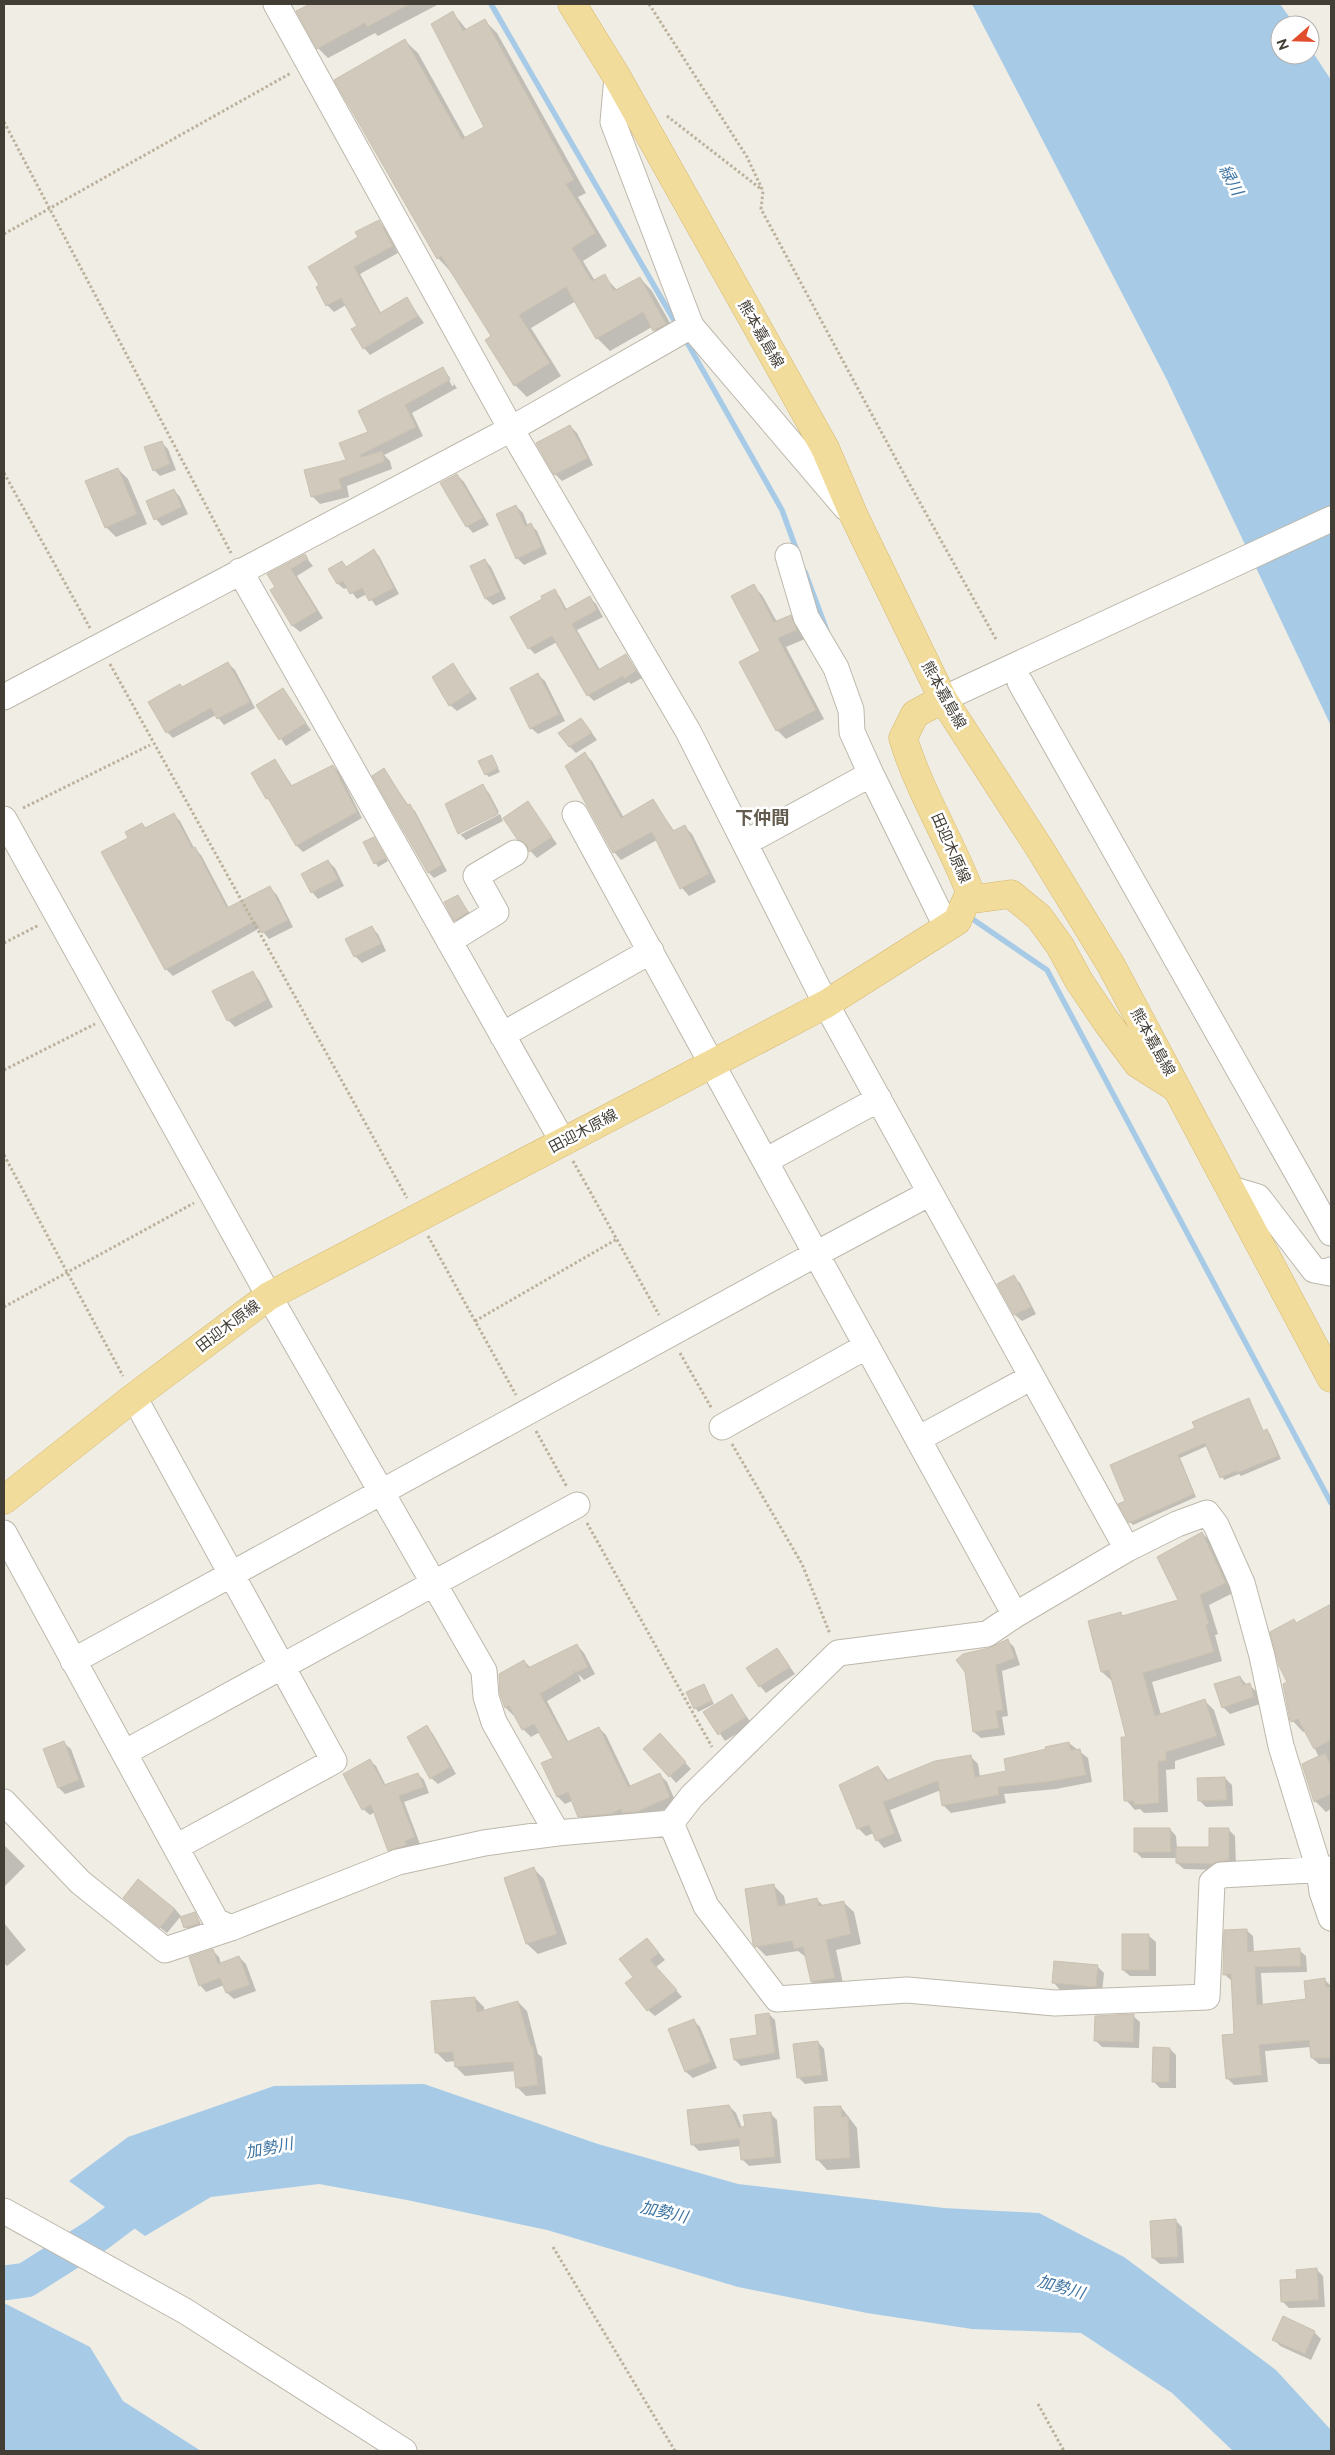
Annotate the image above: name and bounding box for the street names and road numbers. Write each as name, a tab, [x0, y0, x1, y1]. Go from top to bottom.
street label: 熊本嘉島線	[734, 297, 788, 371]
street label: 熊本嘉島線	[918, 658, 970, 732]
street label: 田迎木原線	[928, 810, 974, 886]
street label: 熊本嘉島線	[1127, 1005, 1179, 1079]
street label: 田迎木原線	[546, 1105, 620, 1157]
street label: 田迎木原線	[193, 1296, 263, 1356]

